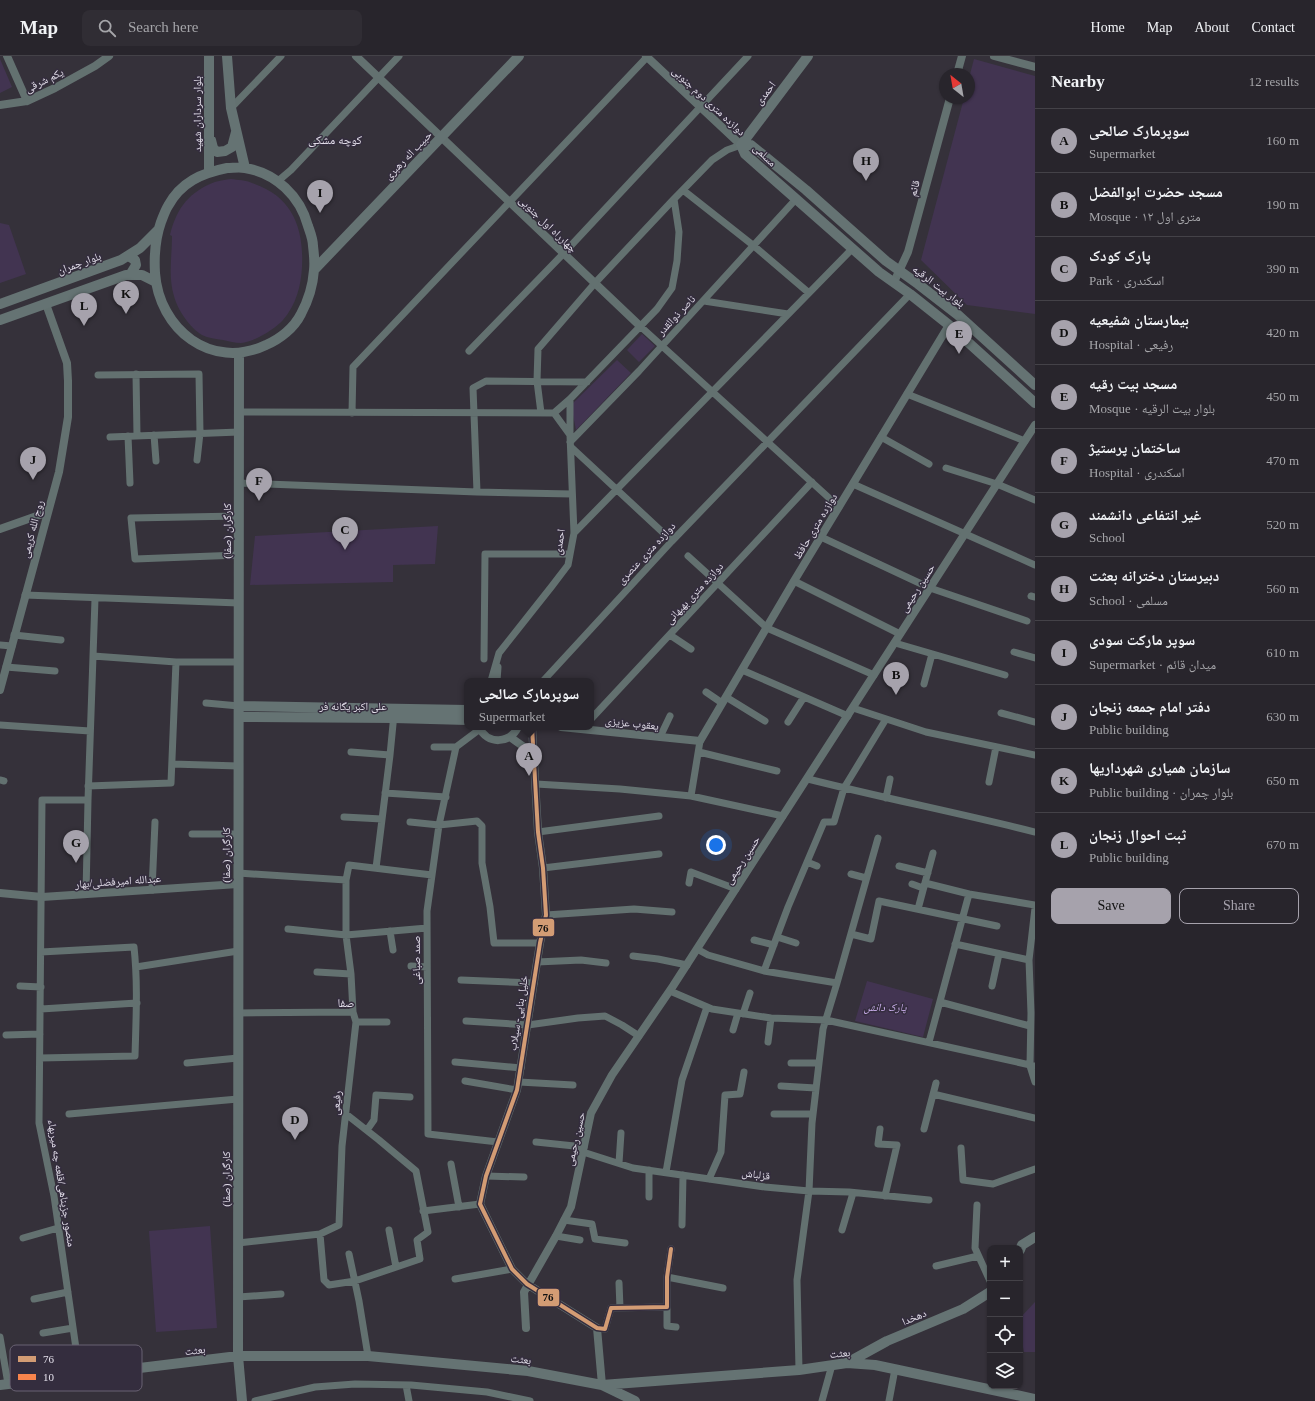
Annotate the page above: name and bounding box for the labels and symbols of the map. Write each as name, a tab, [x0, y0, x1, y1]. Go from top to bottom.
street label: دوازده متری دوم جنوبی	[669, 64, 748, 139]
street label: یکم شرقی	[23, 65, 67, 96]
north arrow	[939, 68, 975, 104]
street label: بلوار سرداران شهید	[191, 76, 204, 152]
street label: احمدی	[752, 79, 778, 108]
street label: حبیب اله رهبری	[382, 128, 435, 182]
district label: کوچه مشکی	[308, 133, 362, 147]
street label: مسلمی	[750, 141, 779, 169]
pin: H	[853, 148, 879, 181]
street label: قائم	[906, 178, 924, 198]
pin: I	[307, 180, 333, 213]
street label: چهارراه اول جنوبی	[516, 194, 579, 255]
street label: بلوار چمران	[56, 250, 103, 277]
street label: بلوار بیت الرقیه	[910, 263, 967, 310]
pin: K	[113, 281, 139, 314]
pin: L	[71, 293, 97, 326]
street label: ناصر ذوالقدر	[654, 293, 697, 338]
pin: E	[946, 321, 972, 354]
pin: J	[20, 447, 46, 480]
pin: F	[246, 468, 272, 501]
street label: دوازده متری حافظ	[791, 491, 840, 561]
street label: روح الله کریمی	[19, 499, 46, 559]
street label: کارگران (صفا)	[221, 503, 234, 559]
pin: C	[332, 517, 358, 550]
street label: دوازده متری عنصری	[614, 519, 679, 587]
street label: احمدی	[551, 528, 568, 556]
street label: دوازده متری بهبهانی	[663, 560, 726, 627]
street label: حسین رحیمی	[897, 562, 938, 615]
pin: B	[883, 662, 909, 695]
street label: علی اکبر یگانه فر	[318, 700, 387, 713]
street label: یعقوب عزیزی	[604, 714, 660, 733]
pin: A	[516, 743, 542, 776]
street label: کارگران (صفا)	[220, 827, 233, 883]
pin: G	[63, 830, 89, 863]
street label: حسین رحیمی	[722, 834, 763, 887]
your location	[706, 835, 726, 855]
street label: عبدالله امیرفضلی/بهار	[74, 872, 162, 891]
line badge: 76	[532, 918, 555, 937]
text: 76	[538, 922, 549, 934]
street label: صمد صباغی	[410, 936, 423, 984]
street label: خلیل بنایی- سیلاب	[506, 974, 531, 1052]
district label: صفا	[337, 996, 355, 1010]
park label: پارک دانش	[864, 1001, 907, 1014]
street label: رفیعی	[329, 1090, 344, 1116]
pin: D	[282, 1107, 308, 1140]
street label: حسین رحیمی	[563, 1111, 588, 1167]
street label: منصور جزپناهی/قلعه چه میربهاء	[45, 1118, 78, 1248]
street label: کارگران (صفا)	[220, 1151, 233, 1207]
street label: قزلباش	[741, 1166, 771, 1183]
line badge: 76	[537, 1288, 560, 1307]
text: 76	[543, 1291, 554, 1303]
street label: دهخدا	[900, 1306, 928, 1327]
street label: بعثت	[184, 1343, 206, 1358]
legend	[10, 1345, 142, 1391]
street label: بعثت	[829, 1346, 851, 1360]
street label: بعثت	[510, 1352, 532, 1367]
text: 76	[43, 1353, 55, 1365]
text: 10	[43, 1371, 55, 1383]

